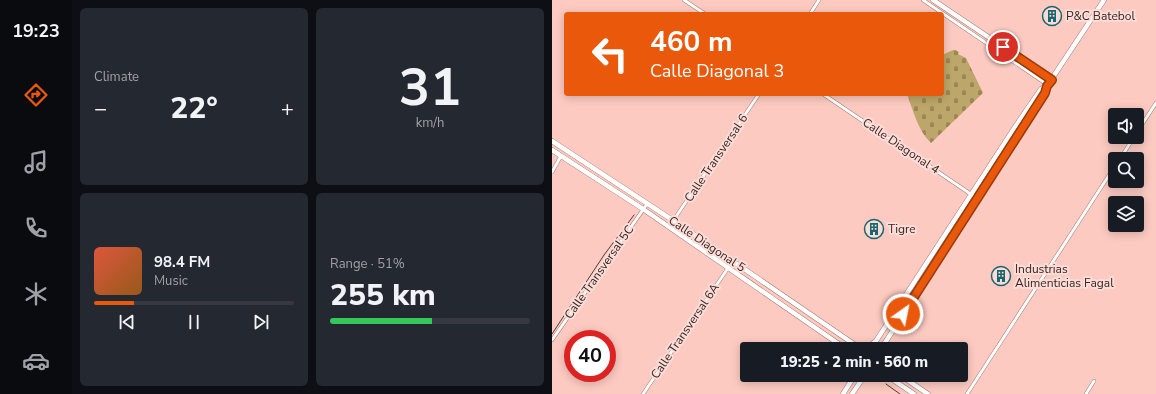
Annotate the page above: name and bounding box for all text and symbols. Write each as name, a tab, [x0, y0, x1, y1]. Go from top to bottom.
building icon: P&C Batebol	[1041, 5, 1063, 27]
place label: P&C Batebol	[1066, 8, 1136, 24]
text: 19:23	[12, 19, 60, 43]
text: 460 m	[650, 23, 733, 61]
icon: left	[584, 28, 636, 80]
pin	[986, 30, 1020, 64]
icon: arrive	[992, 36, 1014, 58]
text: 31	[399, 52, 461, 123]
text: Calle Diagonal 3	[650, 59, 784, 83]
text: Climate	[94, 68, 139, 86]
icon: directions	[22, 81, 50, 109]
text: 22°	[170, 88, 218, 129]
text: −	[94, 94, 107, 124]
text: +	[281, 94, 294, 124]
map controls	[1108, 108, 1144, 232]
button: sound	[1108, 108, 1144, 144]
street label: Calle Transversal 6	[681, 111, 751, 205]
text: km/h	[416, 114, 444, 132]
street label: Calle Diagonal 4	[859, 114, 943, 178]
icon: music	[22, 148, 50, 176]
button: search	[1108, 152, 1144, 188]
button: layers	[1108, 196, 1144, 232]
street label: Calle Diagonal 5	[665, 212, 749, 276]
icon: phone	[22, 214, 50, 242]
building icon: Tigre	[863, 218, 885, 240]
place label: Tigre	[888, 221, 916, 237]
street label: Calle Transversal 5C	[561, 222, 637, 322]
text: 98.4 FM	[154, 252, 210, 272]
text: Range · 51%	[330, 255, 405, 273]
place label: Industrias Alimenticias Fagal	[1015, 261, 1114, 291]
building icon: Industrias Alimenticias Fagal	[990, 265, 1012, 287]
text: Music	[154, 272, 188, 290]
text: 255 km	[330, 275, 436, 316]
icon: climate	[22, 280, 50, 308]
street label: Calle Transversal 6A	[647, 280, 723, 382]
position arrow	[882, 293, 924, 335]
icon: previous	[116, 311, 138, 333]
icon: pause	[183, 311, 205, 333]
icon: next	[250, 311, 272, 333]
speed limit sign: 40	[564, 330, 616, 382]
icon: car	[22, 347, 50, 375]
text: 19:25 · 2 min · 560 m	[780, 352, 928, 372]

